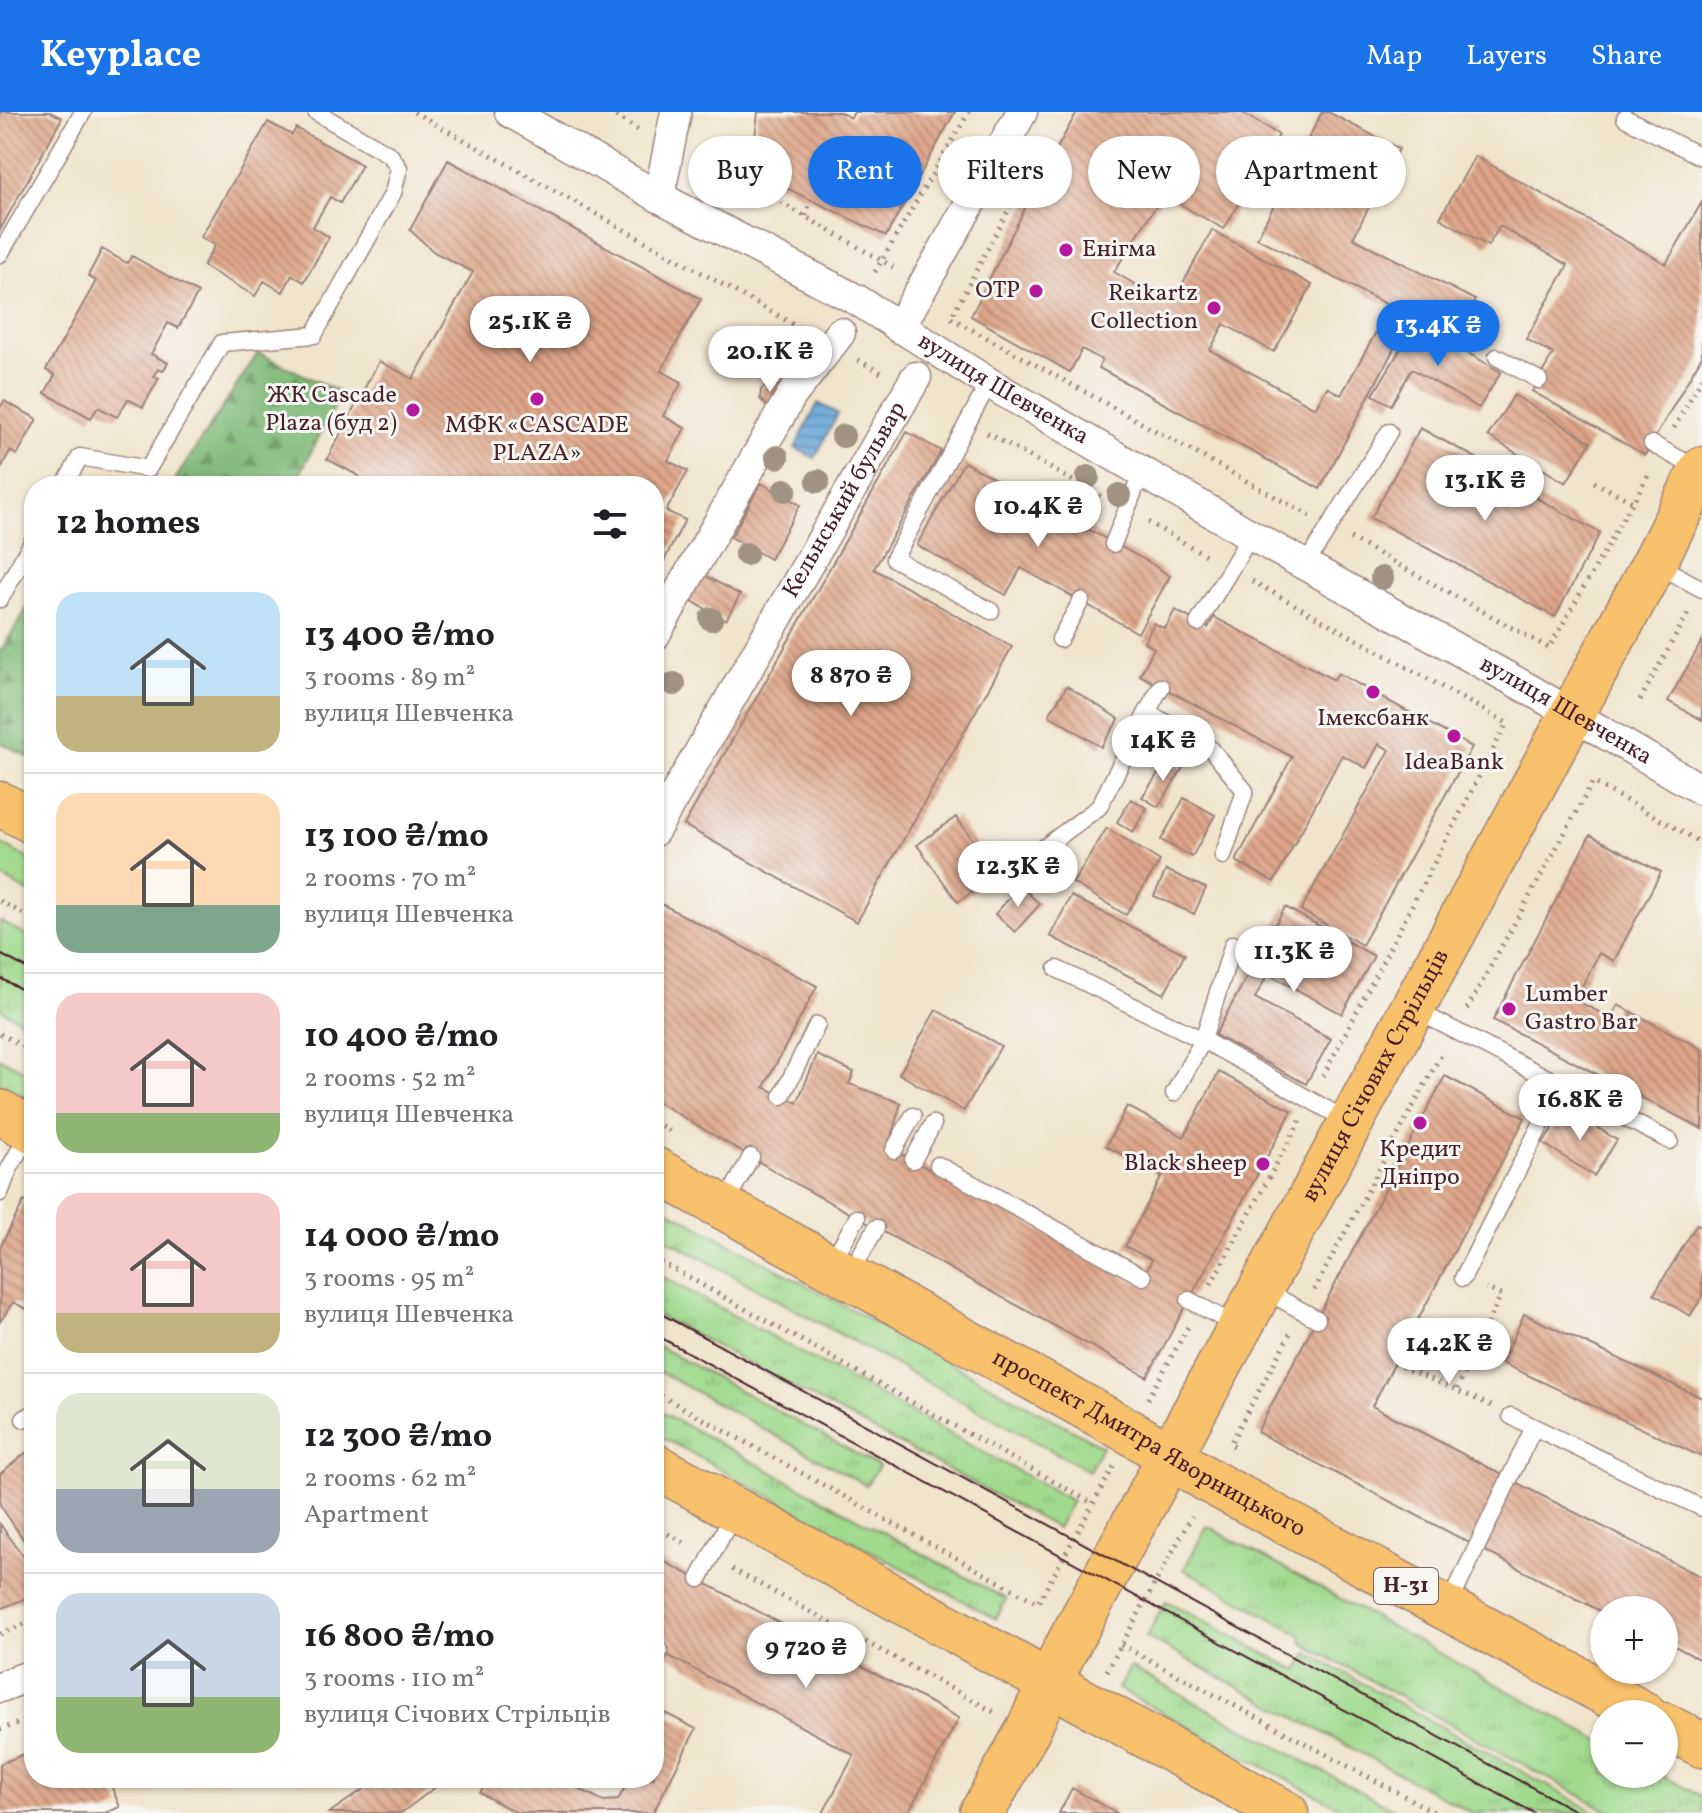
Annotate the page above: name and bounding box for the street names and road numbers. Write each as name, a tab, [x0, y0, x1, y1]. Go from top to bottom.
street label: вулиця Шевченка	[911, 325, 1095, 454]
street label: Кельнський бульвар	[775, 396, 915, 605]
street label: вулиця Шевченка	[1473, 648, 1658, 774]
street label: вулиця Січових Стрільців	[1294, 943, 1459, 1209]
street label: проспект Дмитра Яворницького	[986, 1342, 1311, 1546]
road number: Н-31	[1374, 1568, 1438, 1604]

